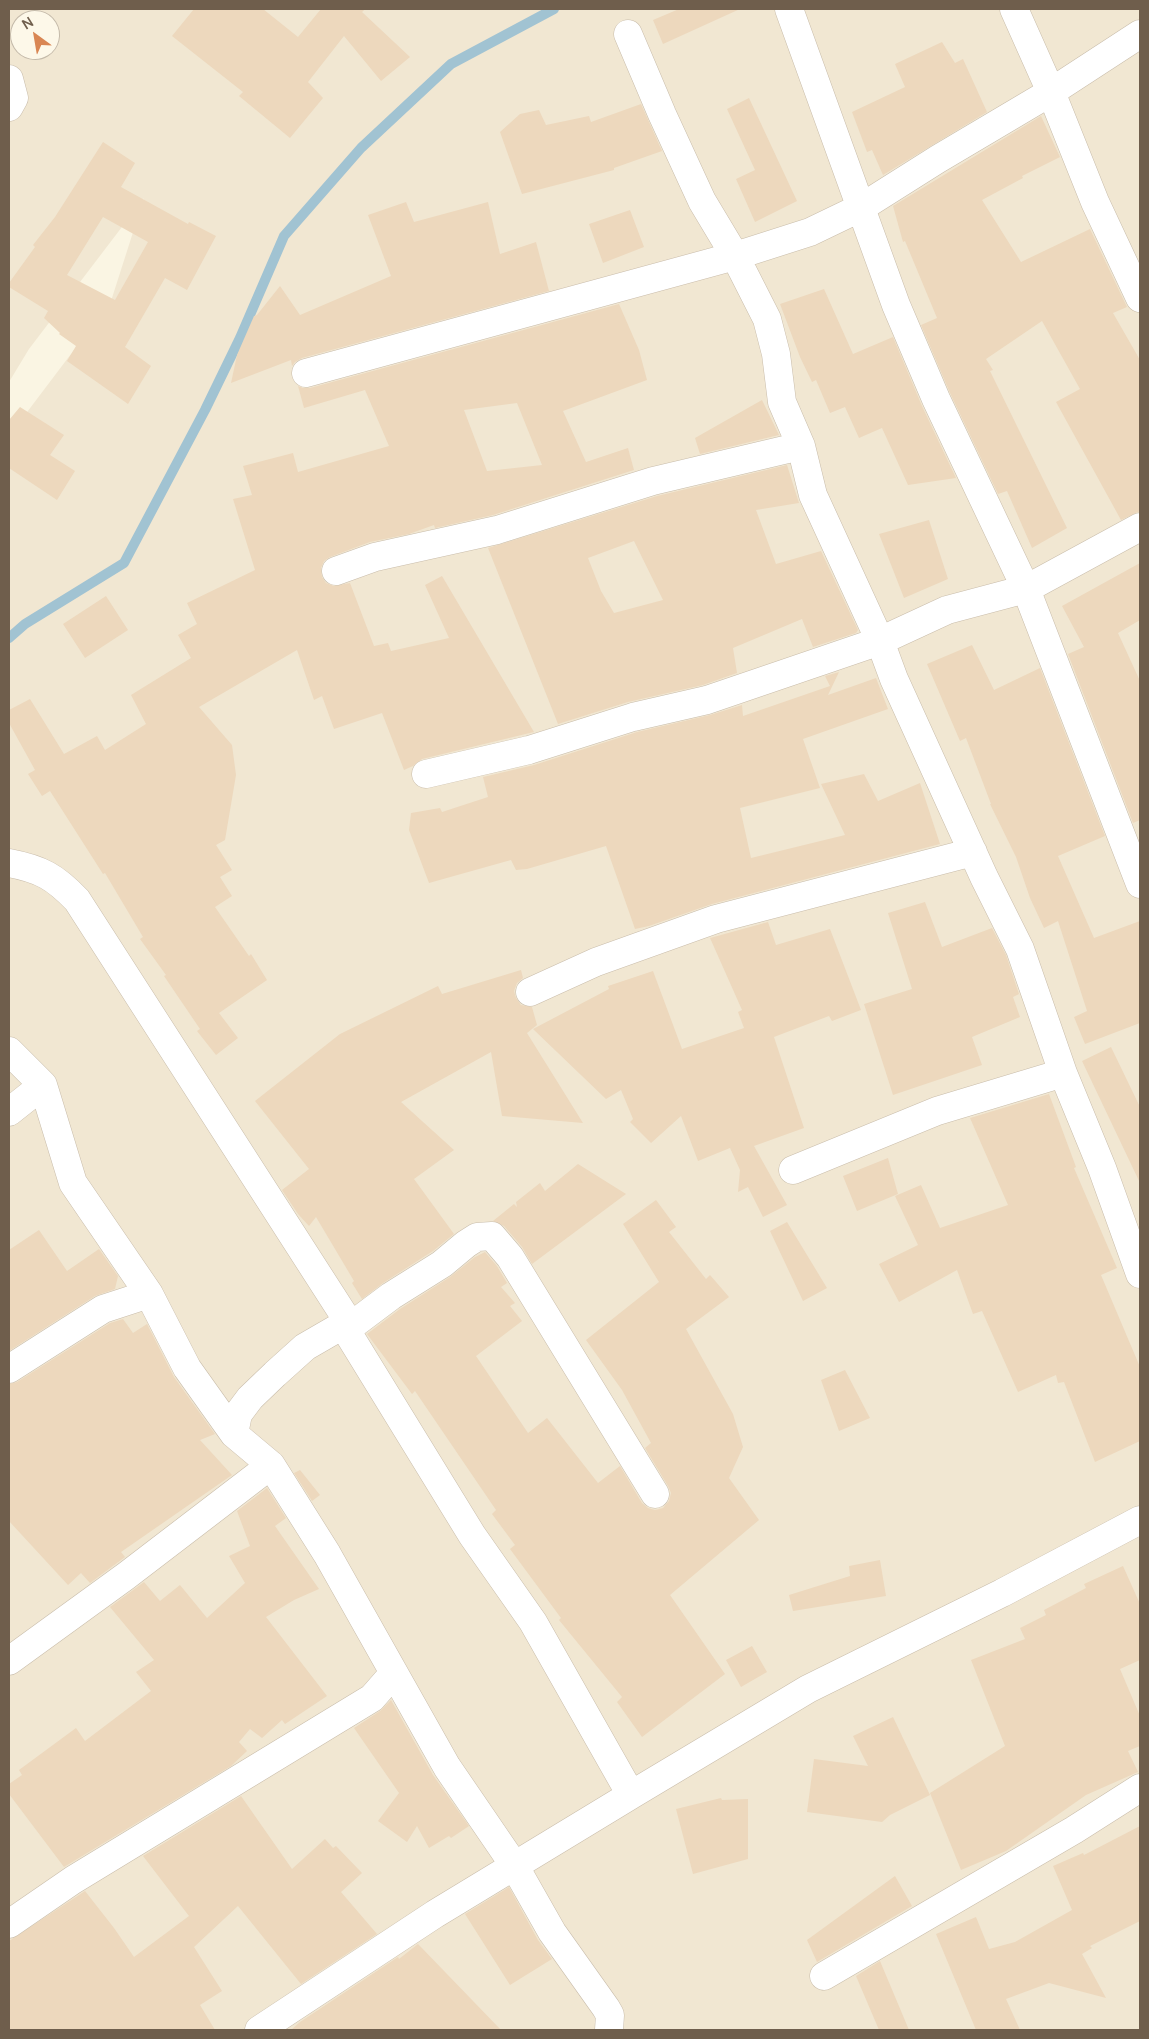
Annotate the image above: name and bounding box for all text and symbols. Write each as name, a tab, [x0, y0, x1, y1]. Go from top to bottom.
north arrow	[10, 10, 60, 60]
text: N	[18, 12, 37, 33]

